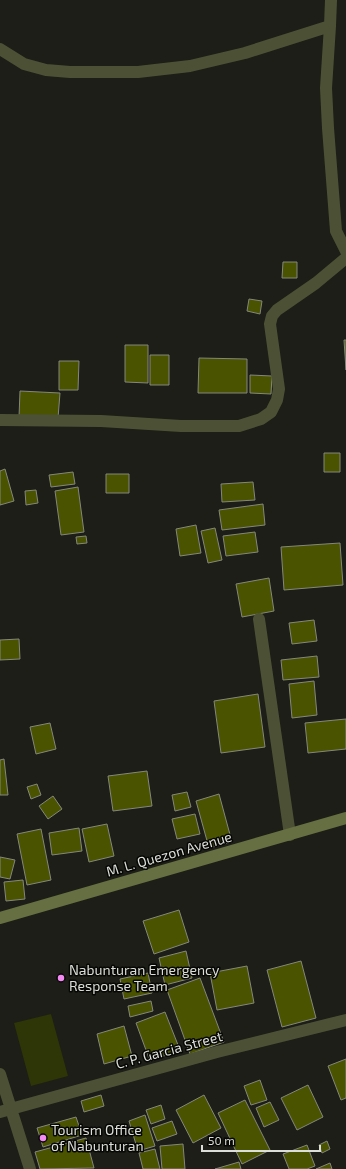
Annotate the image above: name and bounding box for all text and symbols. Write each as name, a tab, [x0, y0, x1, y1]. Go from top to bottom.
street label: M. L. Quezon Avenue	[104, 827, 234, 880]
place label: Nabunturan Emergency Response Team	[69, 961, 220, 994]
marker: Nabunturan Emergency Response Team	[56, 973, 66, 983]
street label: C. P. Garcia Street	[114, 1027, 224, 1072]
place label: Tourism Office of Nabunturan	[51, 1121, 144, 1154]
scale bar	[202, 1127, 320, 1153]
marker: Tourism Office of Nabunturan	[38, 1133, 48, 1143]
text: 50 m	[208, 1133, 235, 1147]

